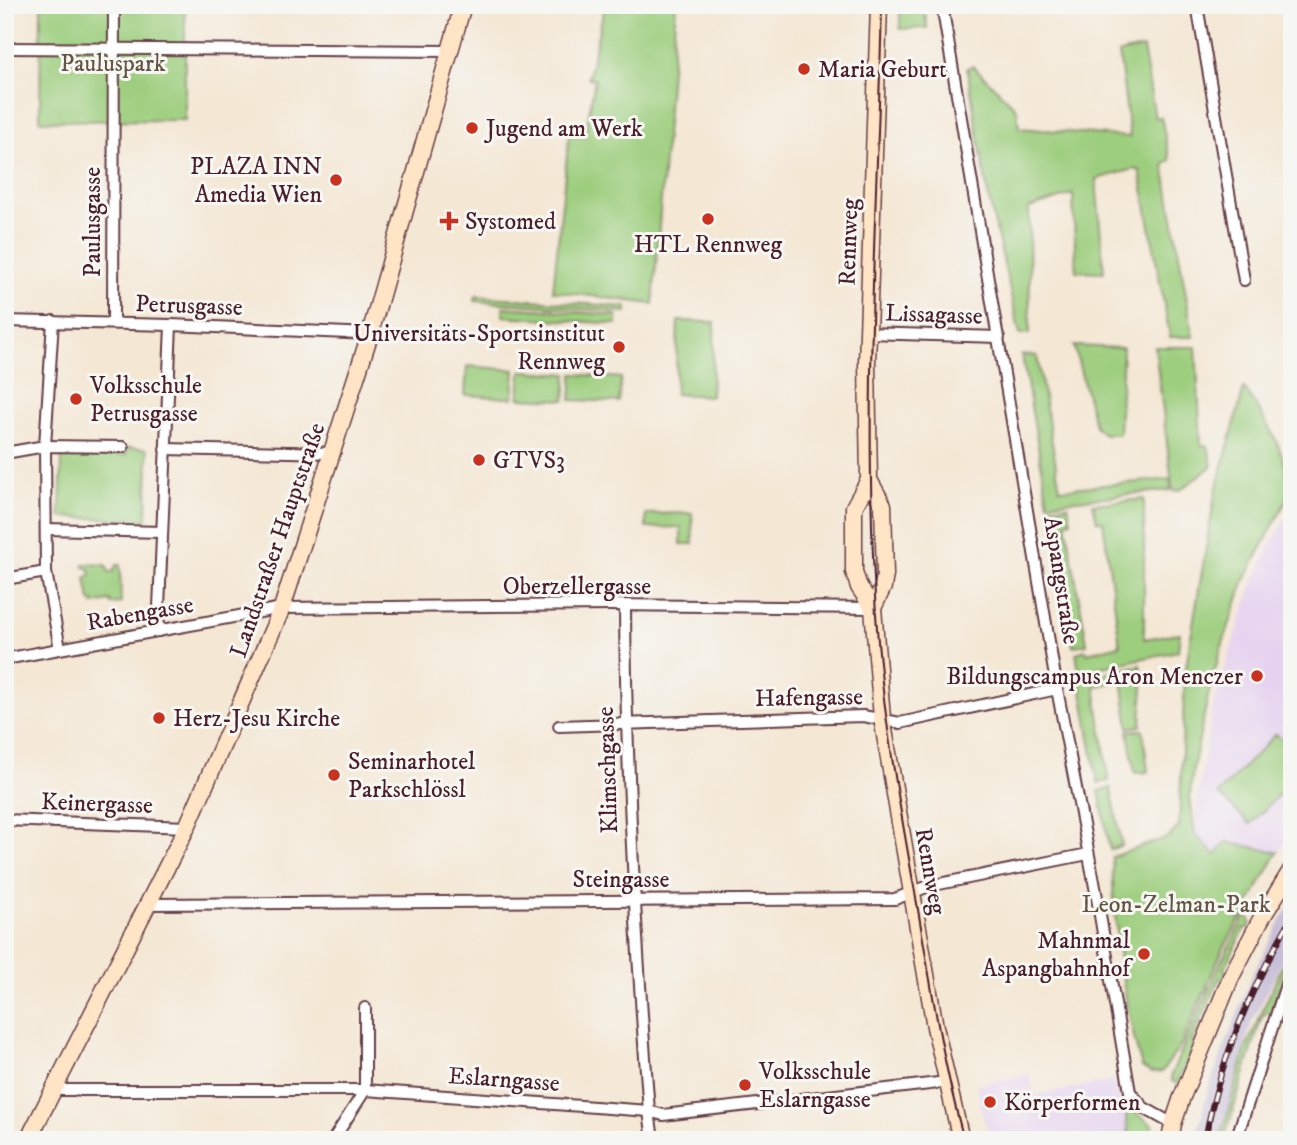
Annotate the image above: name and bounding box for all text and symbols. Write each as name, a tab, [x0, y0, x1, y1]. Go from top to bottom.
park label: Pauluspark	[60, 49, 166, 79]
place label: Maria Geburt	[818, 55, 947, 85]
marker: Maria Geburt	[796, 61, 812, 77]
place label: Jugend am Werk	[484, 114, 643, 144]
marker: Jugend am Werk	[464, 120, 480, 136]
place label: PLAZA INN Amedia Wien	[190, 152, 322, 210]
street label: Paulusgasse	[78, 167, 108, 277]
marker: PLAZA INN Amedia Wien	[328, 172, 344, 188]
street label: Rennweg	[832, 197, 866, 286]
place label: Systomed	[465, 207, 556, 237]
marker: Systomed	[439, 211, 459, 231]
marker: HTL Rennweg	[700, 211, 716, 227]
place label: HTL Rennweg	[634, 230, 783, 260]
street label: Petrusgasse	[135, 289, 243, 323]
street label: Lissagasse	[885, 298, 983, 332]
place label: Universitäts-Sportsinstitut Rennweg	[353, 319, 605, 377]
marker: Universitäts-Sportsinstitut Rennweg	[611, 339, 627, 355]
place label: Volksschule Petrusgasse	[89, 371, 202, 429]
marker: Volksschule Petrusgasse	[68, 391, 84, 407]
street label: Landstraßer Hauptstraße	[224, 419, 332, 662]
place label: GTVS3	[493, 446, 565, 476]
marker: GTVS3	[471, 452, 487, 468]
street label: Aspangstraße	[1036, 514, 1086, 646]
street label: Oberzellergasse	[503, 572, 651, 602]
street label: Rabengasse	[85, 590, 196, 638]
place label: Bildungscampus Aron Menczer	[946, 662, 1243, 692]
marker: Bildungscampus Aron Menczer	[1249, 668, 1265, 684]
street label: Hafengasse	[755, 682, 863, 714]
place label: Herz-Jesu Kirche	[173, 704, 340, 734]
street label: Klimschgasse	[591, 706, 625, 834]
marker: Herz-Jesu Kirche	[151, 710, 167, 726]
place label: Seminarhotel Parkschlössl	[348, 747, 476, 805]
marker: Seminarhotel Parkschlössl	[326, 767, 342, 783]
street label: Keinergasse	[41, 787, 153, 821]
street label: Rennweg	[908, 825, 952, 917]
street label: Steingasse	[573, 865, 669, 895]
park label: Leon-Zelman-Park	[1081, 890, 1271, 920]
place label: Mahnmal Aspangbahnhof	[982, 926, 1133, 984]
marker: Mahnmal Aspangbahnhof	[1136, 946, 1152, 962]
place label: Volksschule Eslarngasse	[758, 1057, 871, 1115]
street label: Eslarngasse	[447, 1061, 561, 1099]
marker: Volksschule Eslarngasse	[737, 1077, 753, 1093]
place label: Körperformen	[1004, 1088, 1141, 1118]
marker: Körperformen	[982, 1094, 998, 1110]

